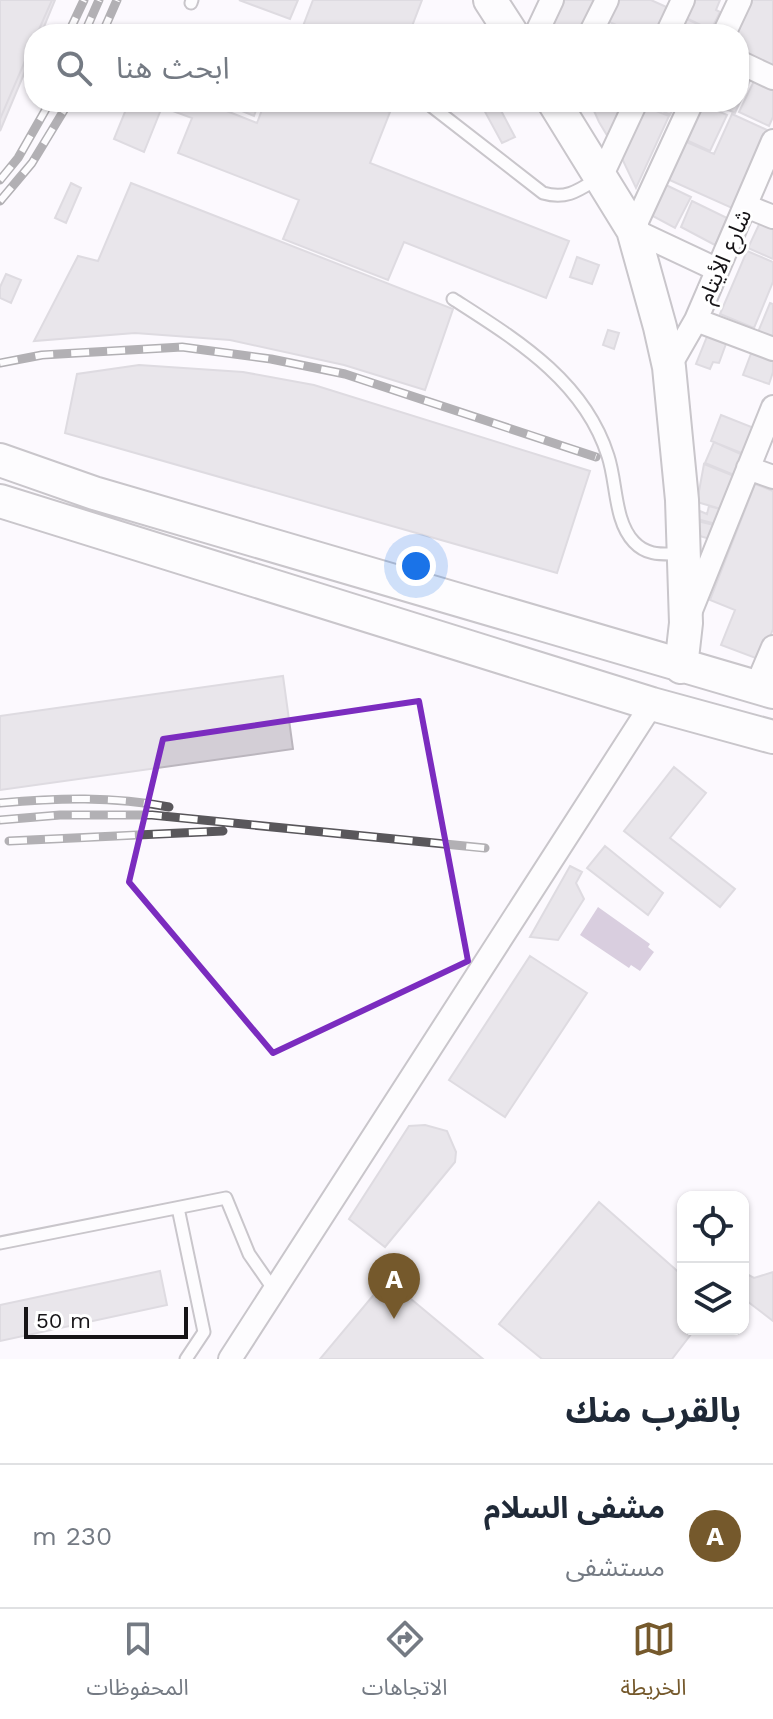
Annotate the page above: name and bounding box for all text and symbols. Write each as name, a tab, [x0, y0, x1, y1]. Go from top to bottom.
search box	[24, 24, 749, 112]
icon: search	[52, 46, 96, 90]
text: ابحث هنا	[116, 50, 230, 85]
street label: شارع الأيتام	[693, 205, 760, 309]
your location	[396, 546, 436, 586]
map controls	[677, 1191, 749, 1335]
button: locate	[677, 1191, 749, 1263]
pin: A	[368, 1253, 420, 1319]
button: layers	[677, 1263, 749, 1335]
scale bar	[24, 1303, 188, 1339]
text: 50 m	[36, 1308, 91, 1333]
text: بالقرب منك	[566, 1390, 741, 1430]
text: مشفى السلام	[484, 1490, 665, 1525]
text: 230 m	[32, 1521, 112, 1551]
text: A	[706, 1521, 724, 1551]
text: مستشفى	[565, 1552, 665, 1582]
tab: المحفوظات	[87, 1617, 189, 1711]
tab: الاتجاهات	[362, 1617, 448, 1711]
tab: الخريطة	[621, 1617, 687, 1711]

